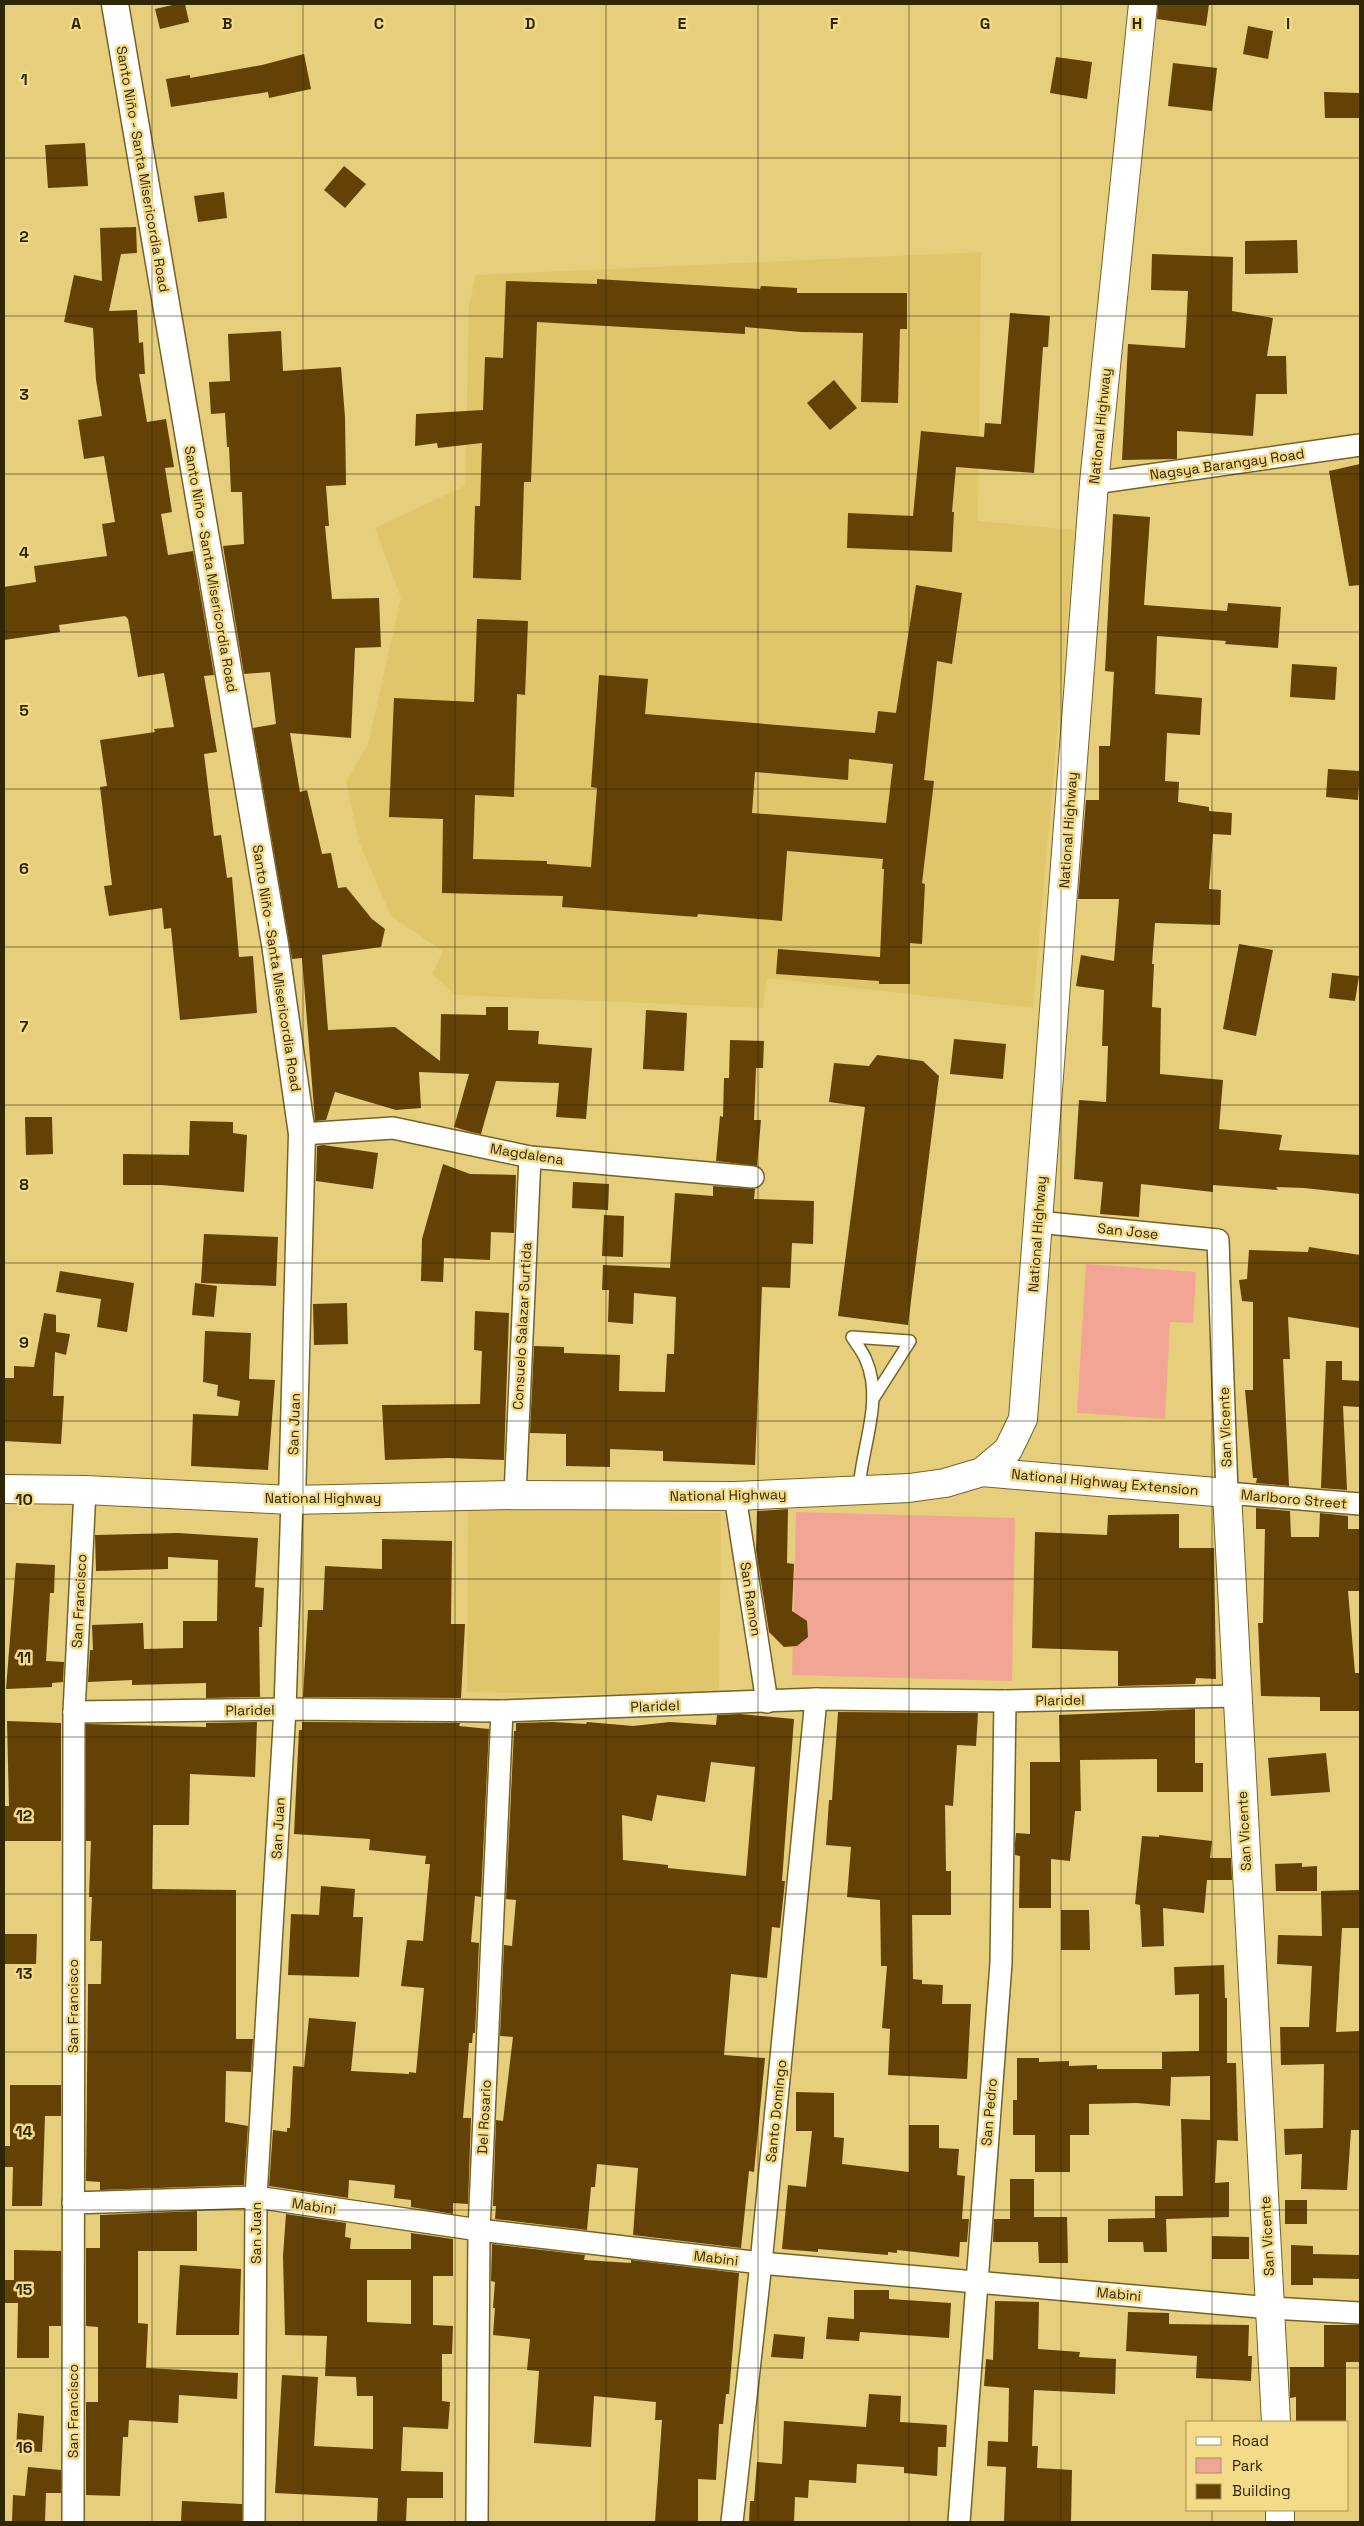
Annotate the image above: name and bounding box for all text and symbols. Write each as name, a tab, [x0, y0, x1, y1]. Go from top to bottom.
text: A	[71, 13, 81, 34]
text: B	[222, 13, 232, 34]
text: C	[374, 13, 384, 34]
text: D	[525, 13, 535, 34]
text: E	[678, 13, 687, 34]
text: F	[830, 13, 839, 34]
text: G	[980, 13, 990, 34]
text: H	[1132, 13, 1142, 34]
text: I	[1286, 13, 1290, 34]
street label: Santo Niño - Santa Misericordia Road	[112, 45, 174, 293]
text: 1	[20, 69, 28, 90]
text: 2	[19, 226, 29, 247]
street label: National Highway	[1085, 367, 1115, 485]
text: 3	[19, 384, 29, 405]
street label: Nagsya Barangay Road	[1148, 444, 1306, 484]
street label: Santo Niño - Santa Misericordia Road	[180, 445, 242, 693]
text: 4	[19, 542, 29, 563]
text: 5	[19, 700, 29, 721]
street label: National Highway	[1055, 771, 1081, 889]
street label: Santo Niño - Santa Misericordia Road	[249, 843, 305, 1093]
text: 6	[19, 858, 29, 879]
text: 7	[20, 1016, 29, 1037]
street label: Magdalena	[489, 1139, 565, 1169]
text: 8	[19, 1174, 29, 1195]
street label: National Highway	[1024, 1175, 1050, 1293]
street label: San Jose	[1097, 1219, 1159, 1243]
street label: Consuelo Salazar Surtida	[509, 1242, 535, 1410]
text: 9	[19, 1332, 29, 1353]
street label: San Vicente	[1215, 1387, 1235, 1467]
street label: San Juan	[284, 1393, 304, 1455]
street label: National Highway Extension	[1011, 1465, 1199, 1499]
street label: National Highway	[669, 1485, 787, 1505]
street label: Marlboro Street	[1240, 1485, 1348, 1513]
text: 10	[15, 1489, 33, 1510]
street label: National Highway	[265, 1489, 381, 1507]
street label: San Francisco	[68, 1553, 90, 1649]
street label: San Ramon	[736, 1561, 766, 1637]
text: 11	[17, 1647, 31, 1668]
street label: Plaridel	[1035, 1691, 1085, 1709]
street label: Plaridel	[630, 1696, 680, 1716]
street label: Plaridel	[225, 1701, 275, 1719]
street label: San Vicente	[1233, 1790, 1255, 1872]
street label: San Juan	[267, 1797, 289, 1859]
text: 12	[16, 1805, 32, 1826]
street label: San Francisco	[64, 1959, 82, 2053]
text: 13	[16, 1963, 33, 1984]
street label: Santo Domingo	[762, 2059, 790, 2163]
street label: San Pedro	[977, 2077, 1001, 2147]
street label: Del Rosario	[473, 2079, 495, 2155]
text: 14	[15, 2121, 33, 2142]
street label: Mabini	[291, 2194, 337, 2218]
street label: San Vicente	[1256, 2195, 1278, 2277]
street label: San Juan	[247, 2202, 265, 2264]
street label: Mabini	[693, 2246, 739, 2270]
text: 15	[16, 2279, 33, 2300]
street label: Mabini	[1096, 2283, 1142, 2305]
street label: San Francisco	[64, 2364, 82, 2458]
legend	[1186, 2421, 1349, 2511]
text: Road	[1232, 2431, 1269, 2450]
text: 16	[15, 2437, 33, 2458]
text: Park	[1232, 2456, 1263, 2475]
text: Building	[1232, 2481, 1291, 2500]

